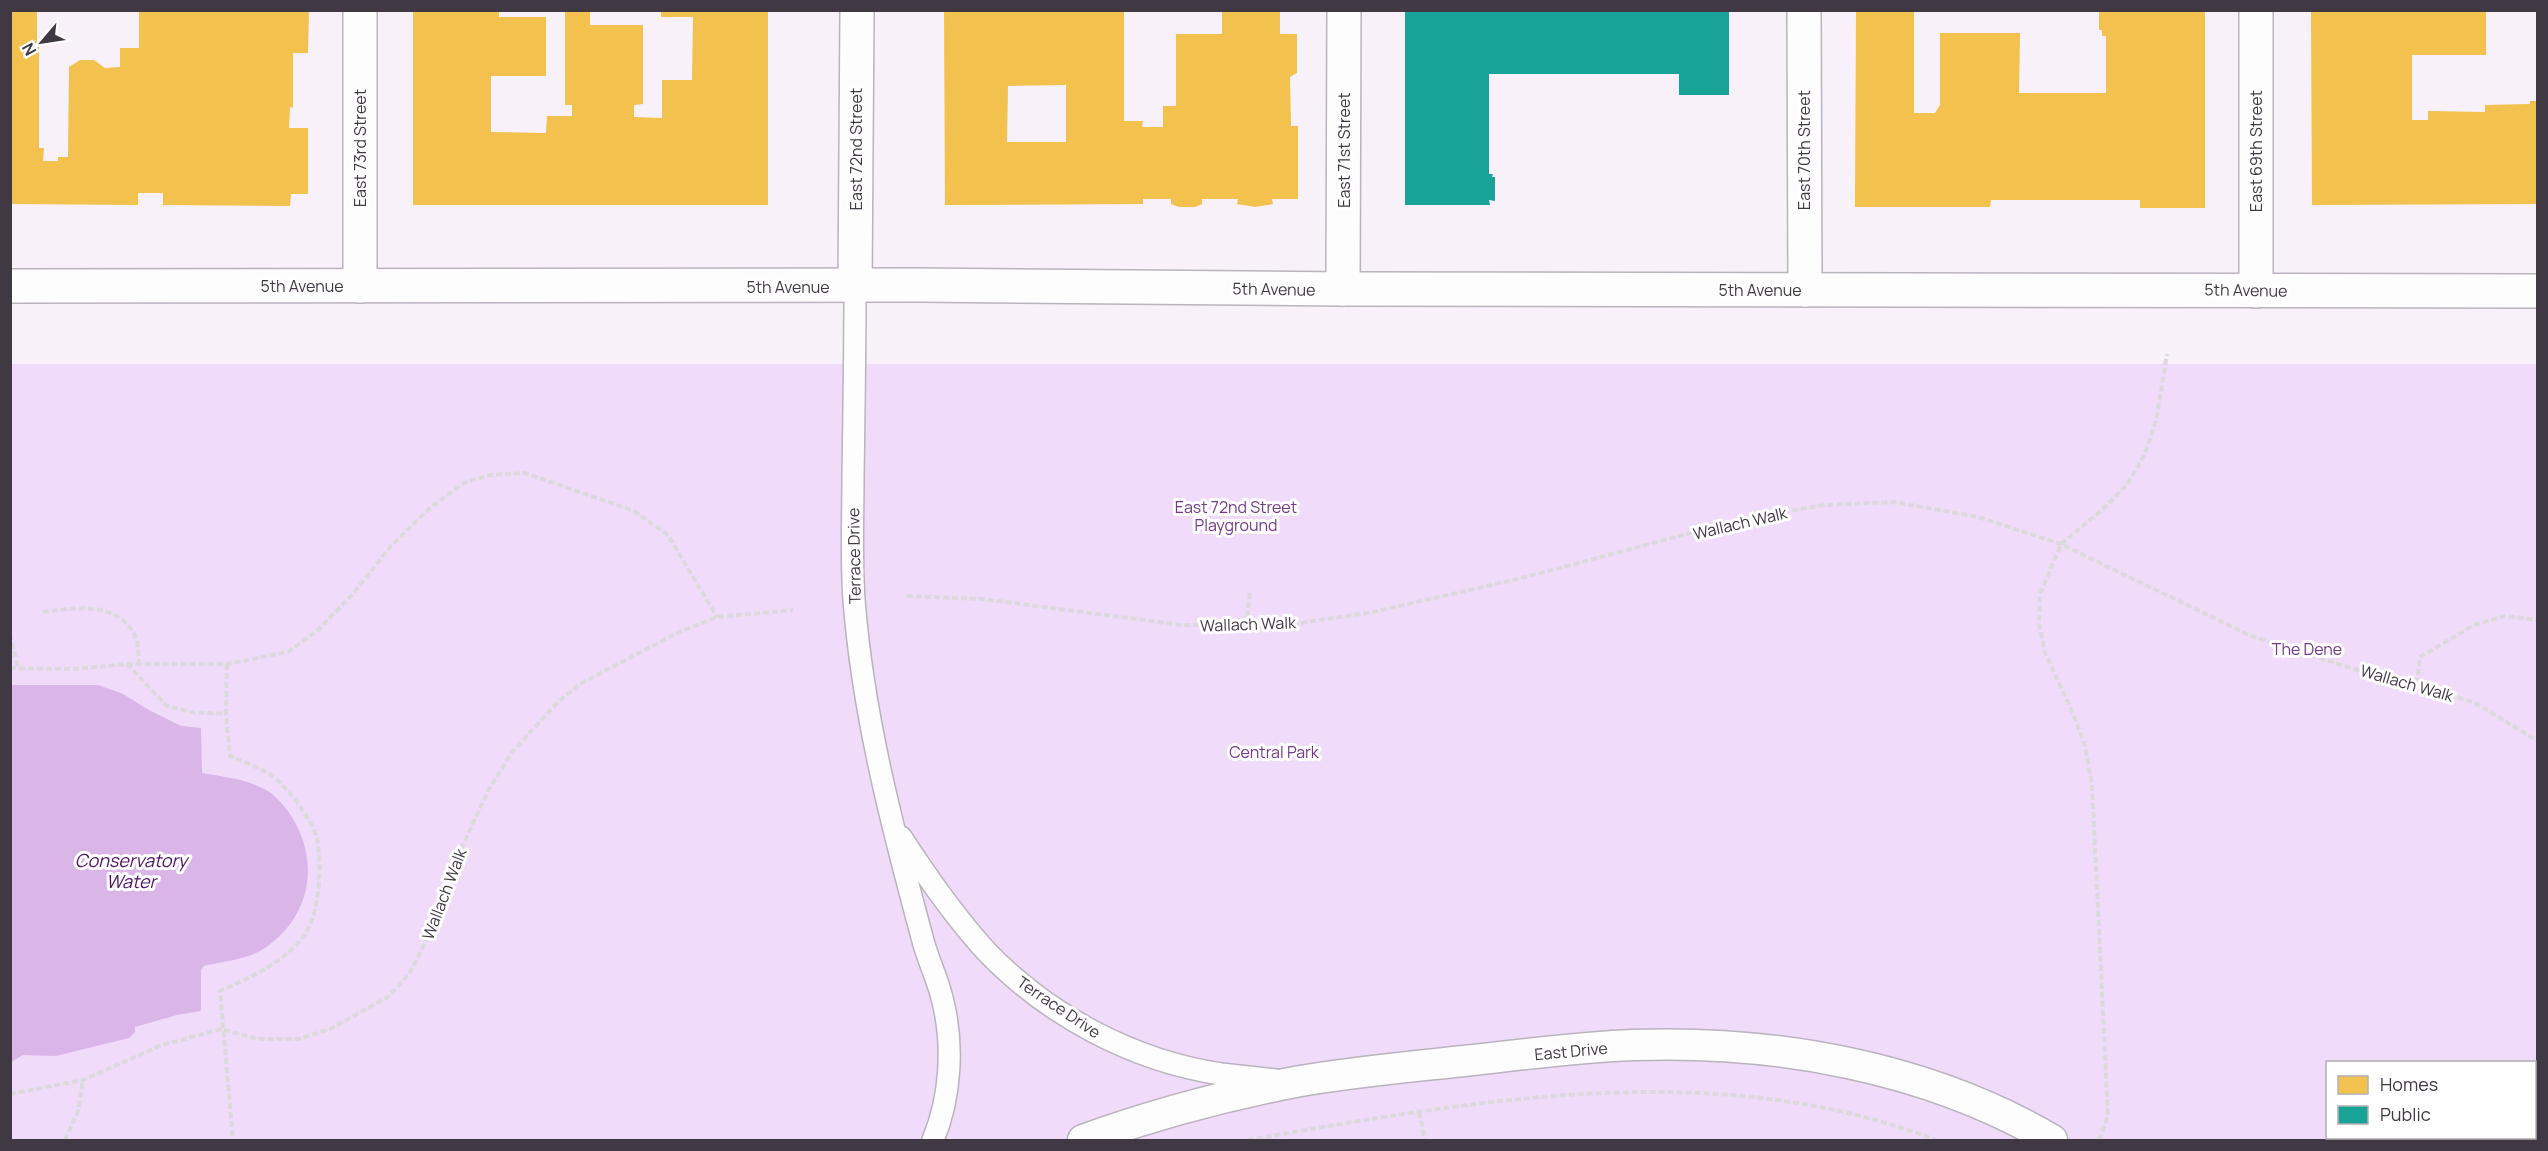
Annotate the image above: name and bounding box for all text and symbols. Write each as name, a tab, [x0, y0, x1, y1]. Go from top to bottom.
north arrow	[12, 12, 72, 72]
text: N	[16, 39, 41, 60]
street label: East 72nd Street	[845, 88, 867, 210]
street label: East 73rd Street	[349, 89, 371, 207]
street label: East 70th Street	[1793, 90, 1815, 210]
street label: East 69th Street	[2245, 90, 2267, 212]
street label: East 71st Street	[1333, 92, 1355, 208]
street label: 5th Avenue	[260, 275, 344, 297]
street label: 5th Avenue	[746, 276, 830, 298]
street label: 5th Avenue	[1232, 277, 1316, 301]
street label: 5th Avenue	[2204, 278, 2288, 302]
street label: 5th Avenue	[1718, 279, 1802, 301]
park label: East 72nd Street Playground	[1175, 496, 1297, 536]
street label: Wallach Walk	[1691, 501, 1790, 545]
street label: Terrace Drive	[842, 508, 866, 604]
street label: Wallach Walk	[1200, 611, 1297, 637]
park label: The Dene	[2272, 638, 2342, 660]
street label: Wallach Walk	[2358, 659, 2457, 707]
park label: Central Park	[1229, 741, 1320, 763]
street label: Wallach Walk	[417, 844, 472, 943]
water label: Conservatory Water	[75, 848, 190, 893]
street label: Terrace Drive	[1013, 971, 1105, 1043]
street label: East Drive	[1533, 1037, 1609, 1065]
legend	[2326, 1061, 2536, 1139]
text: Homes	[2380, 1072, 2438, 1096]
text: Public	[2380, 1102, 2431, 1126]

